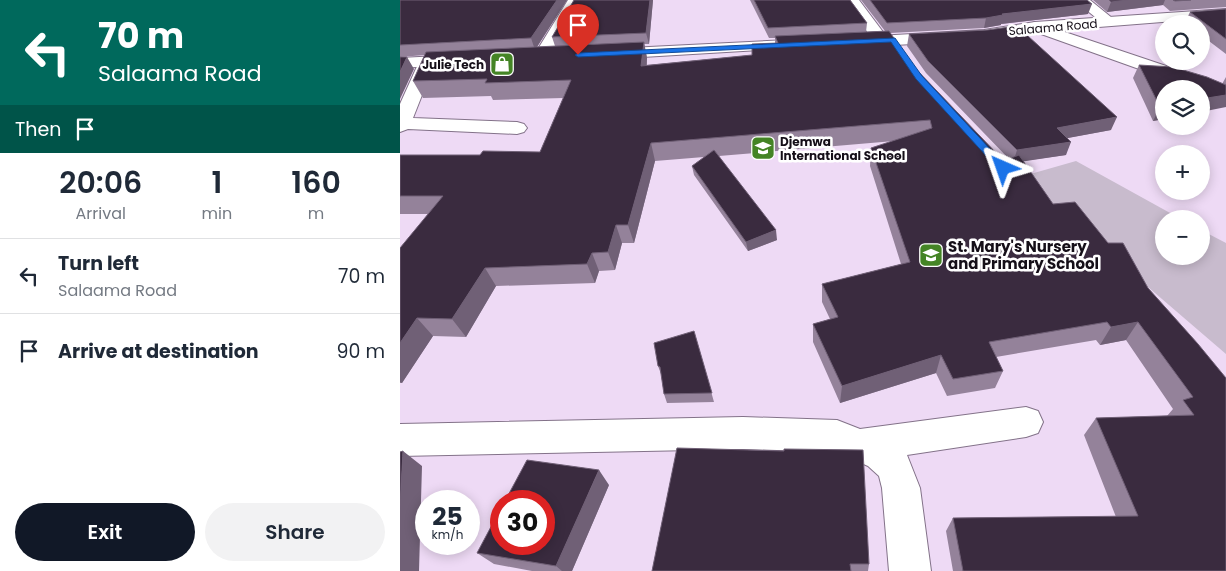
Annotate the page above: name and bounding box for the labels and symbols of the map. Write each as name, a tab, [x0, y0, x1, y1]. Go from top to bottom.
pin	[557, 4, 599, 55]
street label: Salaama Road	[1008, 15, 1098, 39]
shop icon: Julie Tech	[489, 51, 515, 77]
place label: Julie Tech	[422, 56, 484, 73]
place label: Djemwa International School	[780, 133, 905, 164]
school or university icon: Djemwa International School	[750, 135, 776, 161]
position arrow	[976, 141, 1028, 193]
place label: St. Mary's Nursery and Primary School	[948, 236, 1099, 274]
school or university icon: St. Mary's Nursery and Primary School	[918, 242, 944, 268]
speed limit sign: 30	[490, 490, 555, 555]

